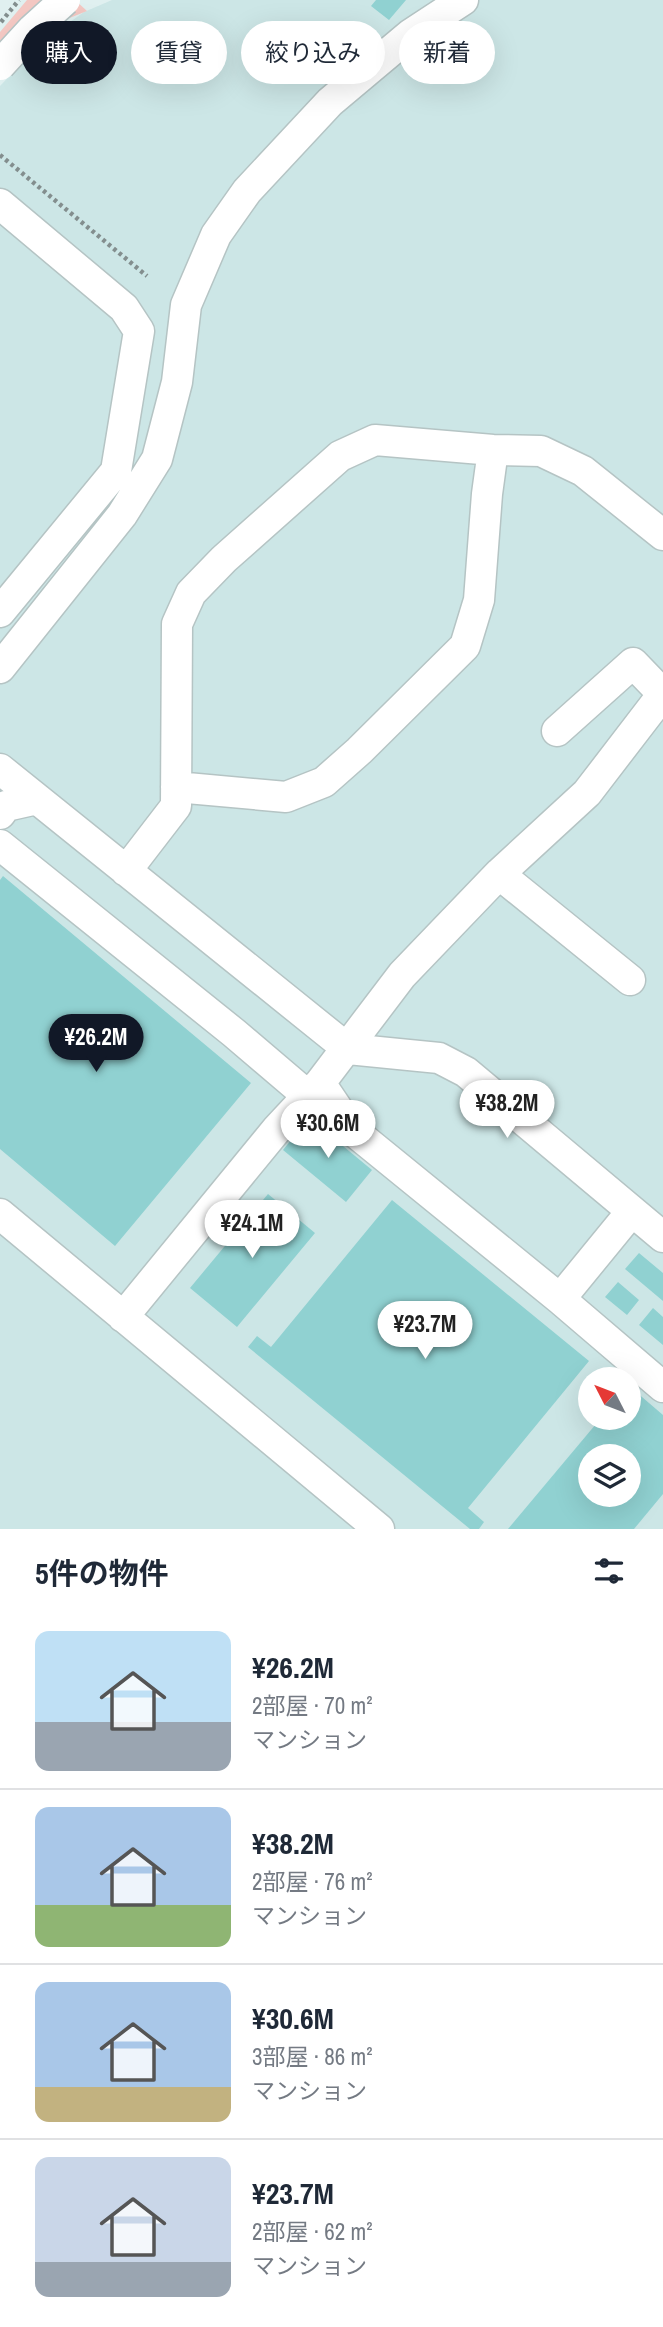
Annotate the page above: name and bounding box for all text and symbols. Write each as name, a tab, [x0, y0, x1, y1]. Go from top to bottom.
chip: 購入	[21, 21, 117, 84]
chip: 賃貸	[131, 21, 227, 84]
chip: 絞り込み	[241, 21, 385, 84]
chip: 新着	[399, 21, 495, 84]
pin: ¥26.2M	[39, 1014, 153, 1074]
text: ¥26.2M	[65, 1021, 127, 1052]
pin: ¥38.2M	[450, 1080, 564, 1140]
text: ¥38.2M	[476, 1087, 538, 1118]
pin: ¥30.6M	[271, 1100, 385, 1160]
text: ¥30.6M	[297, 1107, 359, 1138]
pin: ¥24.1M	[195, 1200, 309, 1260]
text: ¥24.1M	[221, 1207, 283, 1238]
pin: ¥23.7M	[368, 1302, 482, 1361]
text: ¥23.7M	[394, 1308, 456, 1339]
north arrow	[578, 1367, 640, 1430]
map controls	[578, 1367, 641, 1507]
button: layers	[578, 1444, 641, 1507]
icon: filters	[590, 1552, 628, 1590]
text: 5件の物件	[35, 1553, 169, 1593]
text: ¥26.2M	[252, 1647, 334, 1687]
icon: home	[91, 1659, 175, 1743]
text: 2部屋 · 70 m²	[252, 1690, 372, 1721]
text: マンション	[252, 1724, 367, 1755]
text: ¥38.2M	[252, 1823, 334, 1863]
icon: home	[91, 1835, 175, 1919]
text: 2部屋 · 76 m²	[252, 1866, 372, 1897]
text: マンション	[252, 1900, 367, 1931]
text: ¥30.6M	[252, 1998, 334, 2038]
icon: home	[91, 2010, 175, 2094]
text: 3部屋 · 86 m²	[252, 2041, 372, 2072]
text: マンション	[252, 2075, 367, 2106]
text: ¥23.7M	[252, 2173, 334, 2213]
icon: home	[91, 2185, 175, 2269]
text: 2部屋 · 62 m²	[252, 2216, 372, 2247]
text: マンション	[252, 2250, 367, 2281]

